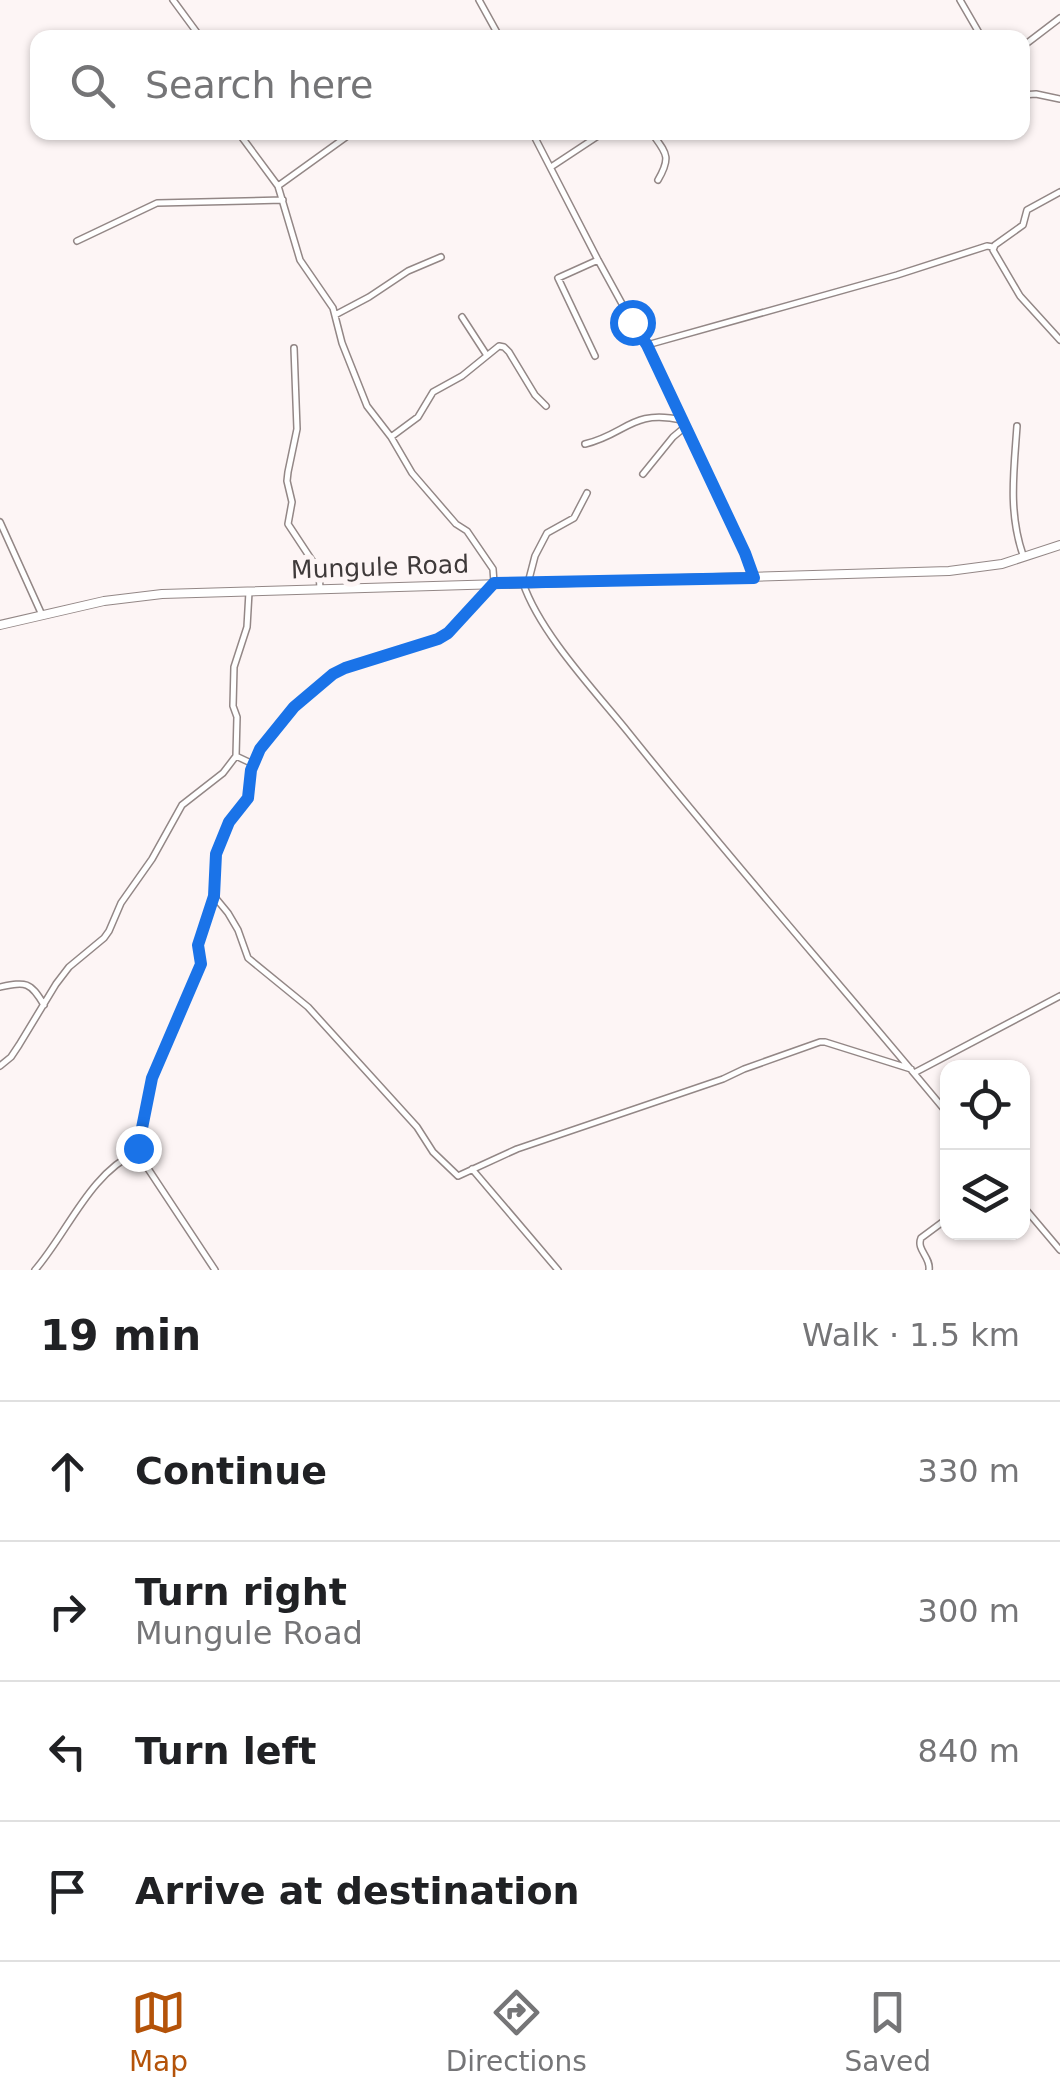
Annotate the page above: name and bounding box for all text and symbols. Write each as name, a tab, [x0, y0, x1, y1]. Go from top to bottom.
search box	[30, 30, 1030, 140]
icon: search	[65, 58, 120, 113]
text: Search here	[145, 63, 373, 107]
route start	[610, 300, 656, 346]
street label: Mungule Road	[291, 549, 469, 585]
map controls	[940, 1060, 1030, 1240]
button: locate	[940, 1060, 1030, 1150]
route end	[116, 1126, 162, 1172]
button: layers	[940, 1150, 1030, 1240]
text: 19 min	[40, 1311, 201, 1360]
text: Walk · 1.5 km	[802, 1316, 1020, 1354]
icon: ahead	[40, 1444, 95, 1499]
text: Continue	[135, 1449, 327, 1493]
text: 330 m	[918, 1452, 1020, 1490]
text: Turn right	[135, 1570, 347, 1614]
icon: right	[40, 1584, 95, 1639]
text: 300 m	[918, 1592, 1020, 1630]
text: Mungule Road	[135, 1614, 363, 1652]
icon: left	[40, 1724, 95, 1779]
text: Turn left	[135, 1729, 316, 1773]
text: 840 m	[918, 1732, 1020, 1770]
icon: arrive	[40, 1864, 95, 1919]
text: Arrive at destination	[135, 1869, 580, 1913]
tab: Map	[129, 1985, 188, 2078]
tab: Directions	[446, 1985, 587, 2078]
tab: Saved	[845, 1985, 931, 2078]

